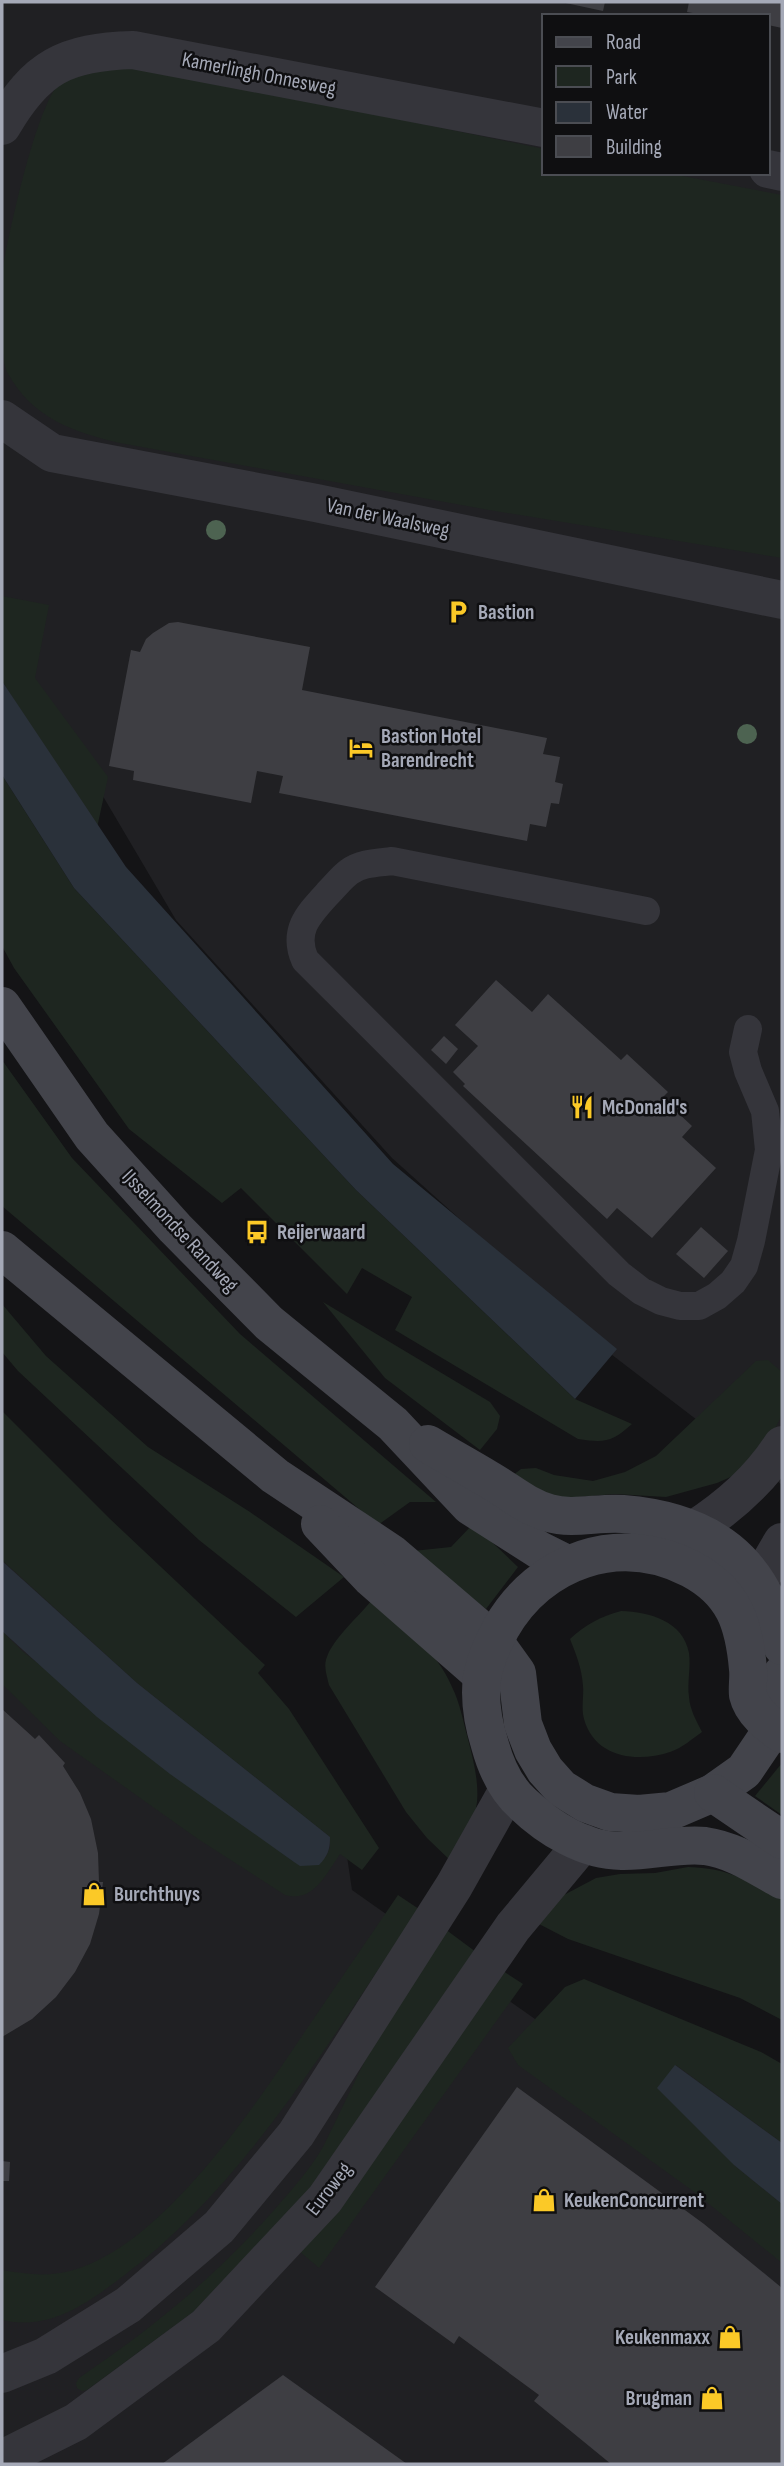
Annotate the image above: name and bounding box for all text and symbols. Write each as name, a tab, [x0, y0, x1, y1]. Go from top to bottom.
legend	[542, 14, 770, 175]
text: Road	[606, 30, 641, 55]
street label: Kamerlingh Onnesweg	[180, 47, 338, 101]
text: Park	[606, 65, 637, 90]
text: Water	[606, 100, 648, 125]
text: Building	[606, 135, 662, 160]
street label: Van der Waalsweg	[324, 493, 452, 543]
parking icon: Bastion	[444, 598, 472, 626]
place label: Bastion	[478, 600, 534, 625]
place label: Bastion Hotel Barendrecht	[381, 724, 481, 773]
hotel icon: Bastion Hotel Barendrecht	[347, 734, 375, 762]
restaurant icon: McDonald's	[568, 1093, 596, 1121]
place label: McDonald's	[602, 1095, 687, 1120]
street label: IJsselmondse Randweg	[117, 1164, 243, 1298]
bus stop icon: Reijerwaard	[243, 1218, 271, 1246]
place label: Reijerwaard	[277, 1220, 365, 1245]
shop icon: Burchthuys	[80, 1880, 108, 1908]
place label: Burchthuys	[114, 1882, 200, 1907]
street label: Euroweg	[301, 2158, 357, 2220]
shop icon: KeukenConcurrent	[530, 2186, 558, 2214]
place label: KeukenConcurrent	[564, 2188, 704, 2213]
shop icon: Keukenmaxx	[716, 2323, 744, 2351]
place label: Keukenmaxx	[615, 2325, 710, 2350]
shop icon: Brugman	[698, 2384, 726, 2412]
place label: Brugman	[626, 2386, 692, 2411]

